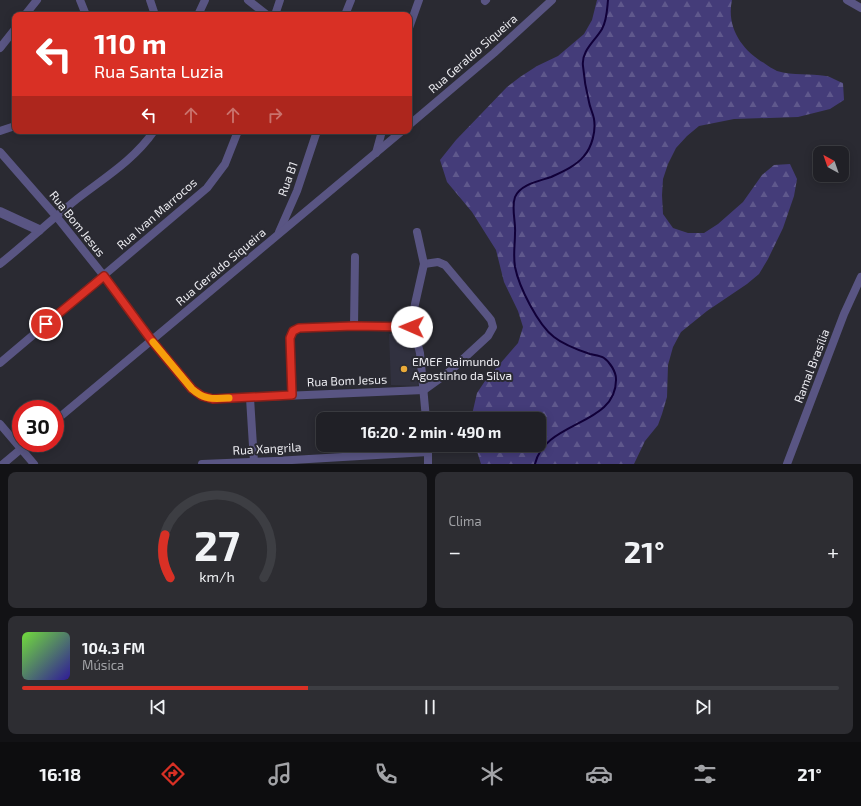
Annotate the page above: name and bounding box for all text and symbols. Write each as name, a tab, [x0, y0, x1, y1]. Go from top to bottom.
street label: Rua Geraldo Siqueira	[425, 11, 520, 96]
text: 110 m	[94, 26, 167, 60]
icon: left	[28, 28, 80, 80]
text: Rua Santa Luzia	[94, 60, 224, 82]
icon: left	[138, 104, 160, 126]
icon: ahead	[180, 104, 202, 126]
icon: ahead	[222, 104, 244, 126]
icon: right	[264, 104, 286, 126]
north arrow	[813, 146, 849, 182]
map controls	[813, 146, 849, 182]
street label: Rua B1	[274, 159, 300, 198]
street label: Rua Ivan Marrocos	[114, 175, 199, 252]
street label: Rua Bom Jesus	[47, 188, 108, 259]
street label: Rua Geraldo Siqueira	[173, 225, 268, 308]
position arrow	[391, 306, 433, 348]
pin	[29, 307, 63, 341]
icon: arrive	[35, 313, 57, 335]
street label: Ramal Brasília	[791, 327, 832, 405]
place label: EMEF Raimundo Agostinho da Silva	[412, 354, 512, 382]
marker: EMEF Raimundo Agostinho da Silva	[399, 364, 409, 374]
street label: Rua Bom Jesus	[307, 372, 387, 388]
speed limit sign: 30	[12, 400, 64, 452]
text: 16:20 · 2 min · 490 m	[361, 423, 501, 441]
street label: Rua Xangrila	[232, 439, 302, 457]
text: Clima	[449, 513, 482, 529]
text: 27	[194, 519, 240, 569]
text: 21°	[624, 533, 664, 569]
text: −	[449, 538, 461, 564]
text: +	[827, 538, 839, 564]
text: km/h	[200, 568, 235, 585]
text: 104.3 FM	[82, 639, 145, 657]
text: Música	[82, 657, 124, 673]
icon: previous	[147, 696, 169, 718]
icon: pause	[419, 696, 441, 718]
icon: next	[692, 696, 714, 718]
icon: directions	[159, 760, 187, 788]
icon: music	[266, 760, 294, 788]
icon: phone	[372, 760, 400, 788]
icon: climate	[478, 760, 506, 788]
icon: car	[585, 760, 613, 788]
icon: filters	[691, 760, 719, 788]
text: 16:18	[39, 763, 81, 785]
text: 21°	[797, 763, 822, 785]

